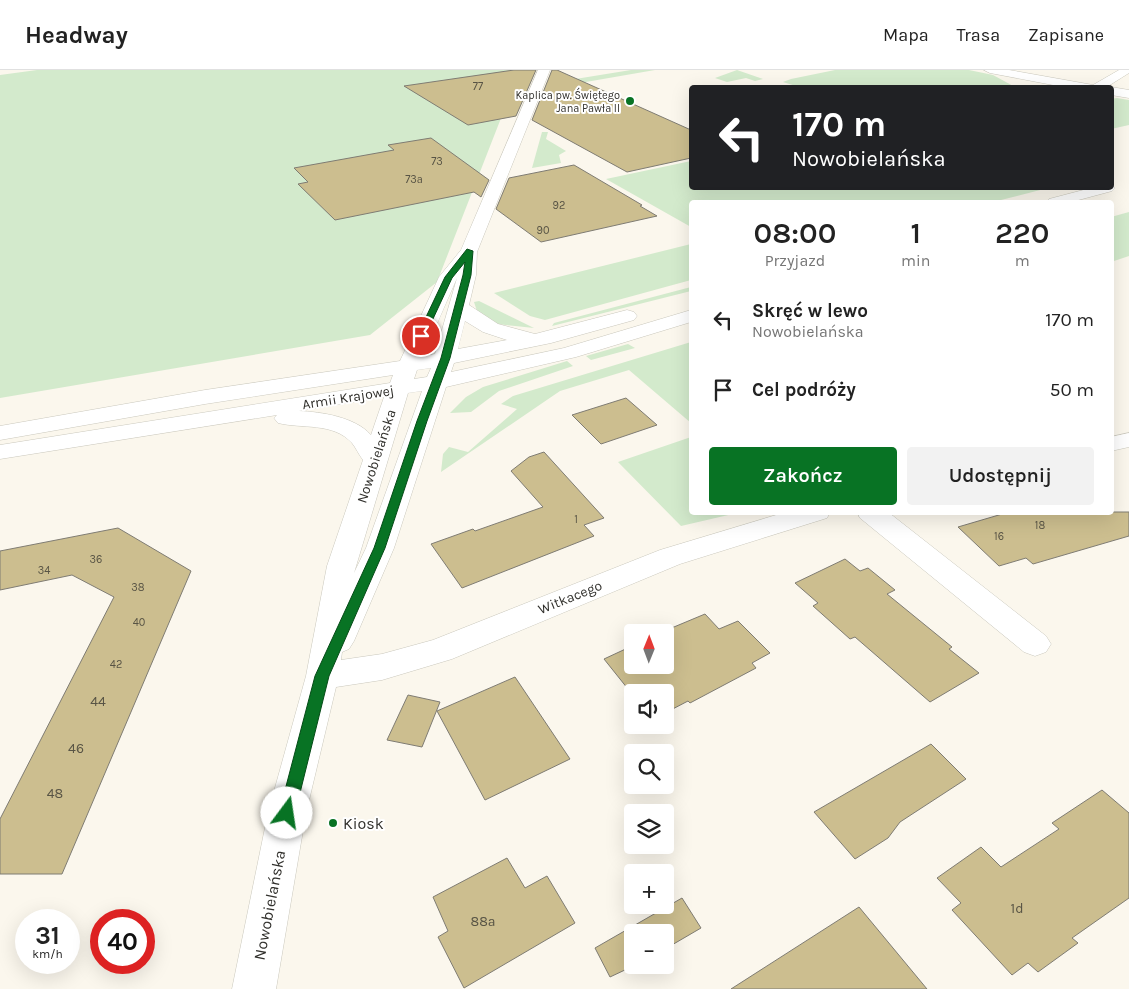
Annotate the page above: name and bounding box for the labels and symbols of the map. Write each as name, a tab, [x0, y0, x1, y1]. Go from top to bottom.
house number: 77	[473, 80, 483, 93]
place label: Kaplica pw. Świętego Jana Pawła II	[516, 87, 620, 115]
marker: Kaplica pw. Świętego Jana Pawła II	[624, 95, 636, 107]
house number: 73	[431, 155, 443, 168]
house number: 73a	[405, 173, 423, 186]
house number: 92	[553, 199, 565, 212]
house number: 90	[537, 224, 549, 237]
pin	[400, 315, 442, 357]
street label: Armii Krajowej	[301, 382, 395, 413]
street label: Nowobielańska	[353, 407, 400, 505]
house number: 1	[574, 513, 578, 526]
house number: 18	[1035, 519, 1045, 532]
house number: 16	[994, 530, 1004, 543]
house number: 36	[90, 553, 102, 566]
house number: 34	[38, 564, 50, 577]
street label: Witkacego	[536, 577, 605, 618]
house number: 38	[131, 581, 145, 594]
house number: 40	[133, 616, 145, 629]
north arrow	[624, 624, 674, 674]
house number: 42	[110, 658, 122, 671]
house number: 44	[90, 693, 106, 710]
house number: 46	[68, 740, 84, 757]
house number: 48	[47, 785, 63, 802]
position arrow	[260, 786, 312, 838]
place label: Kiosk	[343, 814, 384, 833]
marker: Kiosk	[327, 817, 339, 829]
street label: Nowobielańska	[250, 848, 289, 962]
house number: 1d	[1011, 900, 1023, 917]
speed limit sign: 40	[90, 909, 155, 974]
house number: 88a	[471, 913, 495, 930]

